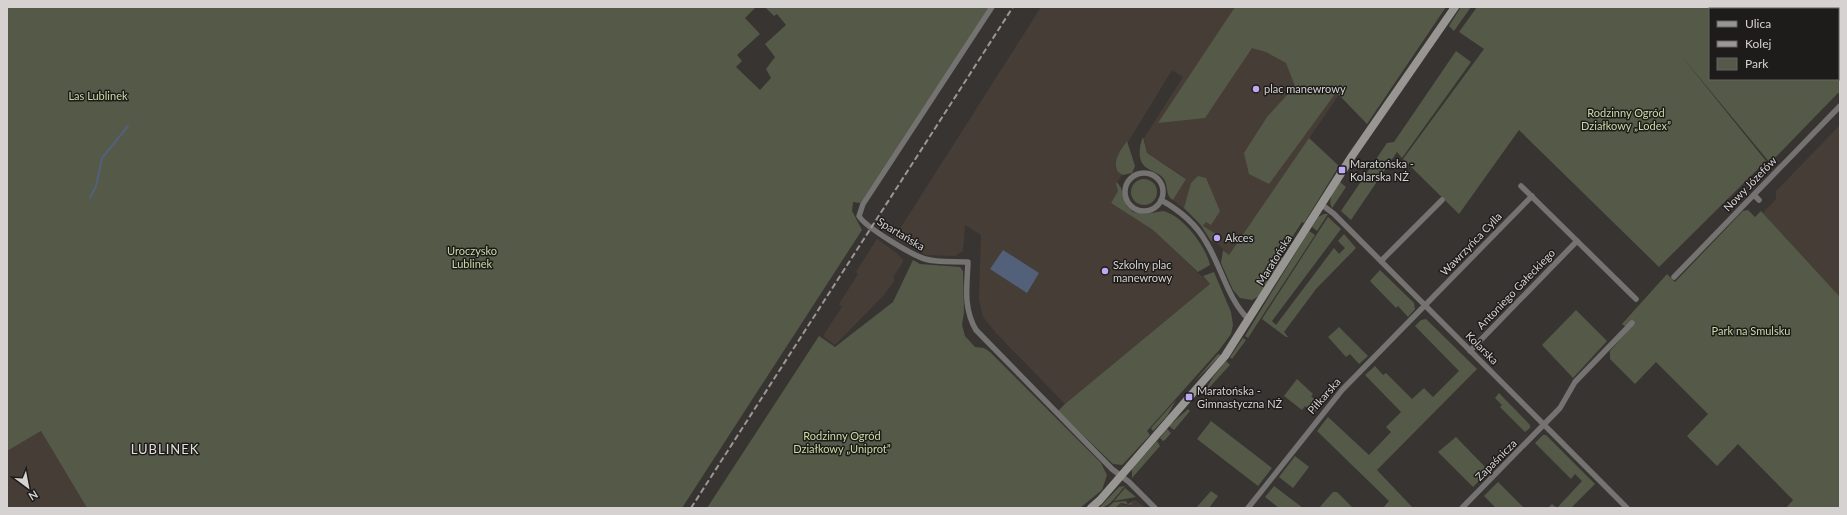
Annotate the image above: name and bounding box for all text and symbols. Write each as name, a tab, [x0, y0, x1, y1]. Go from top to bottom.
legend	[1709, 8, 1839, 80]
text: Ulica	[1745, 16, 1771, 31]
text: Kolej	[1745, 36, 1771, 51]
text: Park	[1745, 56, 1769, 71]
place label: plac manewrowy	[1264, 82, 1346, 95]
marker: plac manewrowy	[1251, 84, 1261, 94]
park label: Las Lublinek	[68, 89, 128, 102]
park label: Rodzinny Ogród Działkowy „Lodex”	[1581, 106, 1671, 132]
street label: Nowy Józefów	[1720, 153, 1779, 214]
place label: Maratońska - Kolarska NŻ	[1350, 157, 1414, 183]
marker: Maratońska - Kolarska NŻ	[1337, 165, 1347, 175]
street label: Wawrzyńca Cylla	[1437, 209, 1504, 278]
street label: Spartańska	[875, 214, 927, 253]
place label: Akces	[1225, 231, 1254, 244]
street label: Maratońska	[1253, 232, 1294, 287]
marker: Akces	[1212, 233, 1222, 243]
park label: Uroczysko Lublinek	[447, 244, 497, 270]
street label: Antoniego Gałeckiego	[1474, 246, 1557, 332]
place label: Szkolny plac manewrowy	[1113, 258, 1173, 284]
marker: Szkolny plac manewrowy	[1100, 266, 1110, 276]
park label: Park na Smulsku	[1712, 324, 1790, 337]
street label: Kolarska	[1463, 329, 1501, 367]
street label: Piłkarska	[1304, 375, 1343, 416]
place label: Maratońska - Gimnastyczna NŻ	[1197, 384, 1283, 410]
marker: Maratońska - Gimnastyczna NŻ	[1184, 392, 1194, 402]
park label: Rodzinny Ogród Działkowy „Uniprot”	[793, 429, 891, 455]
street label: Zapaśnicza	[1472, 436, 1519, 483]
district label: LUBLINEK	[131, 441, 199, 457]
north arrow	[8, 467, 48, 507]
text: N	[27, 488, 41, 504]

